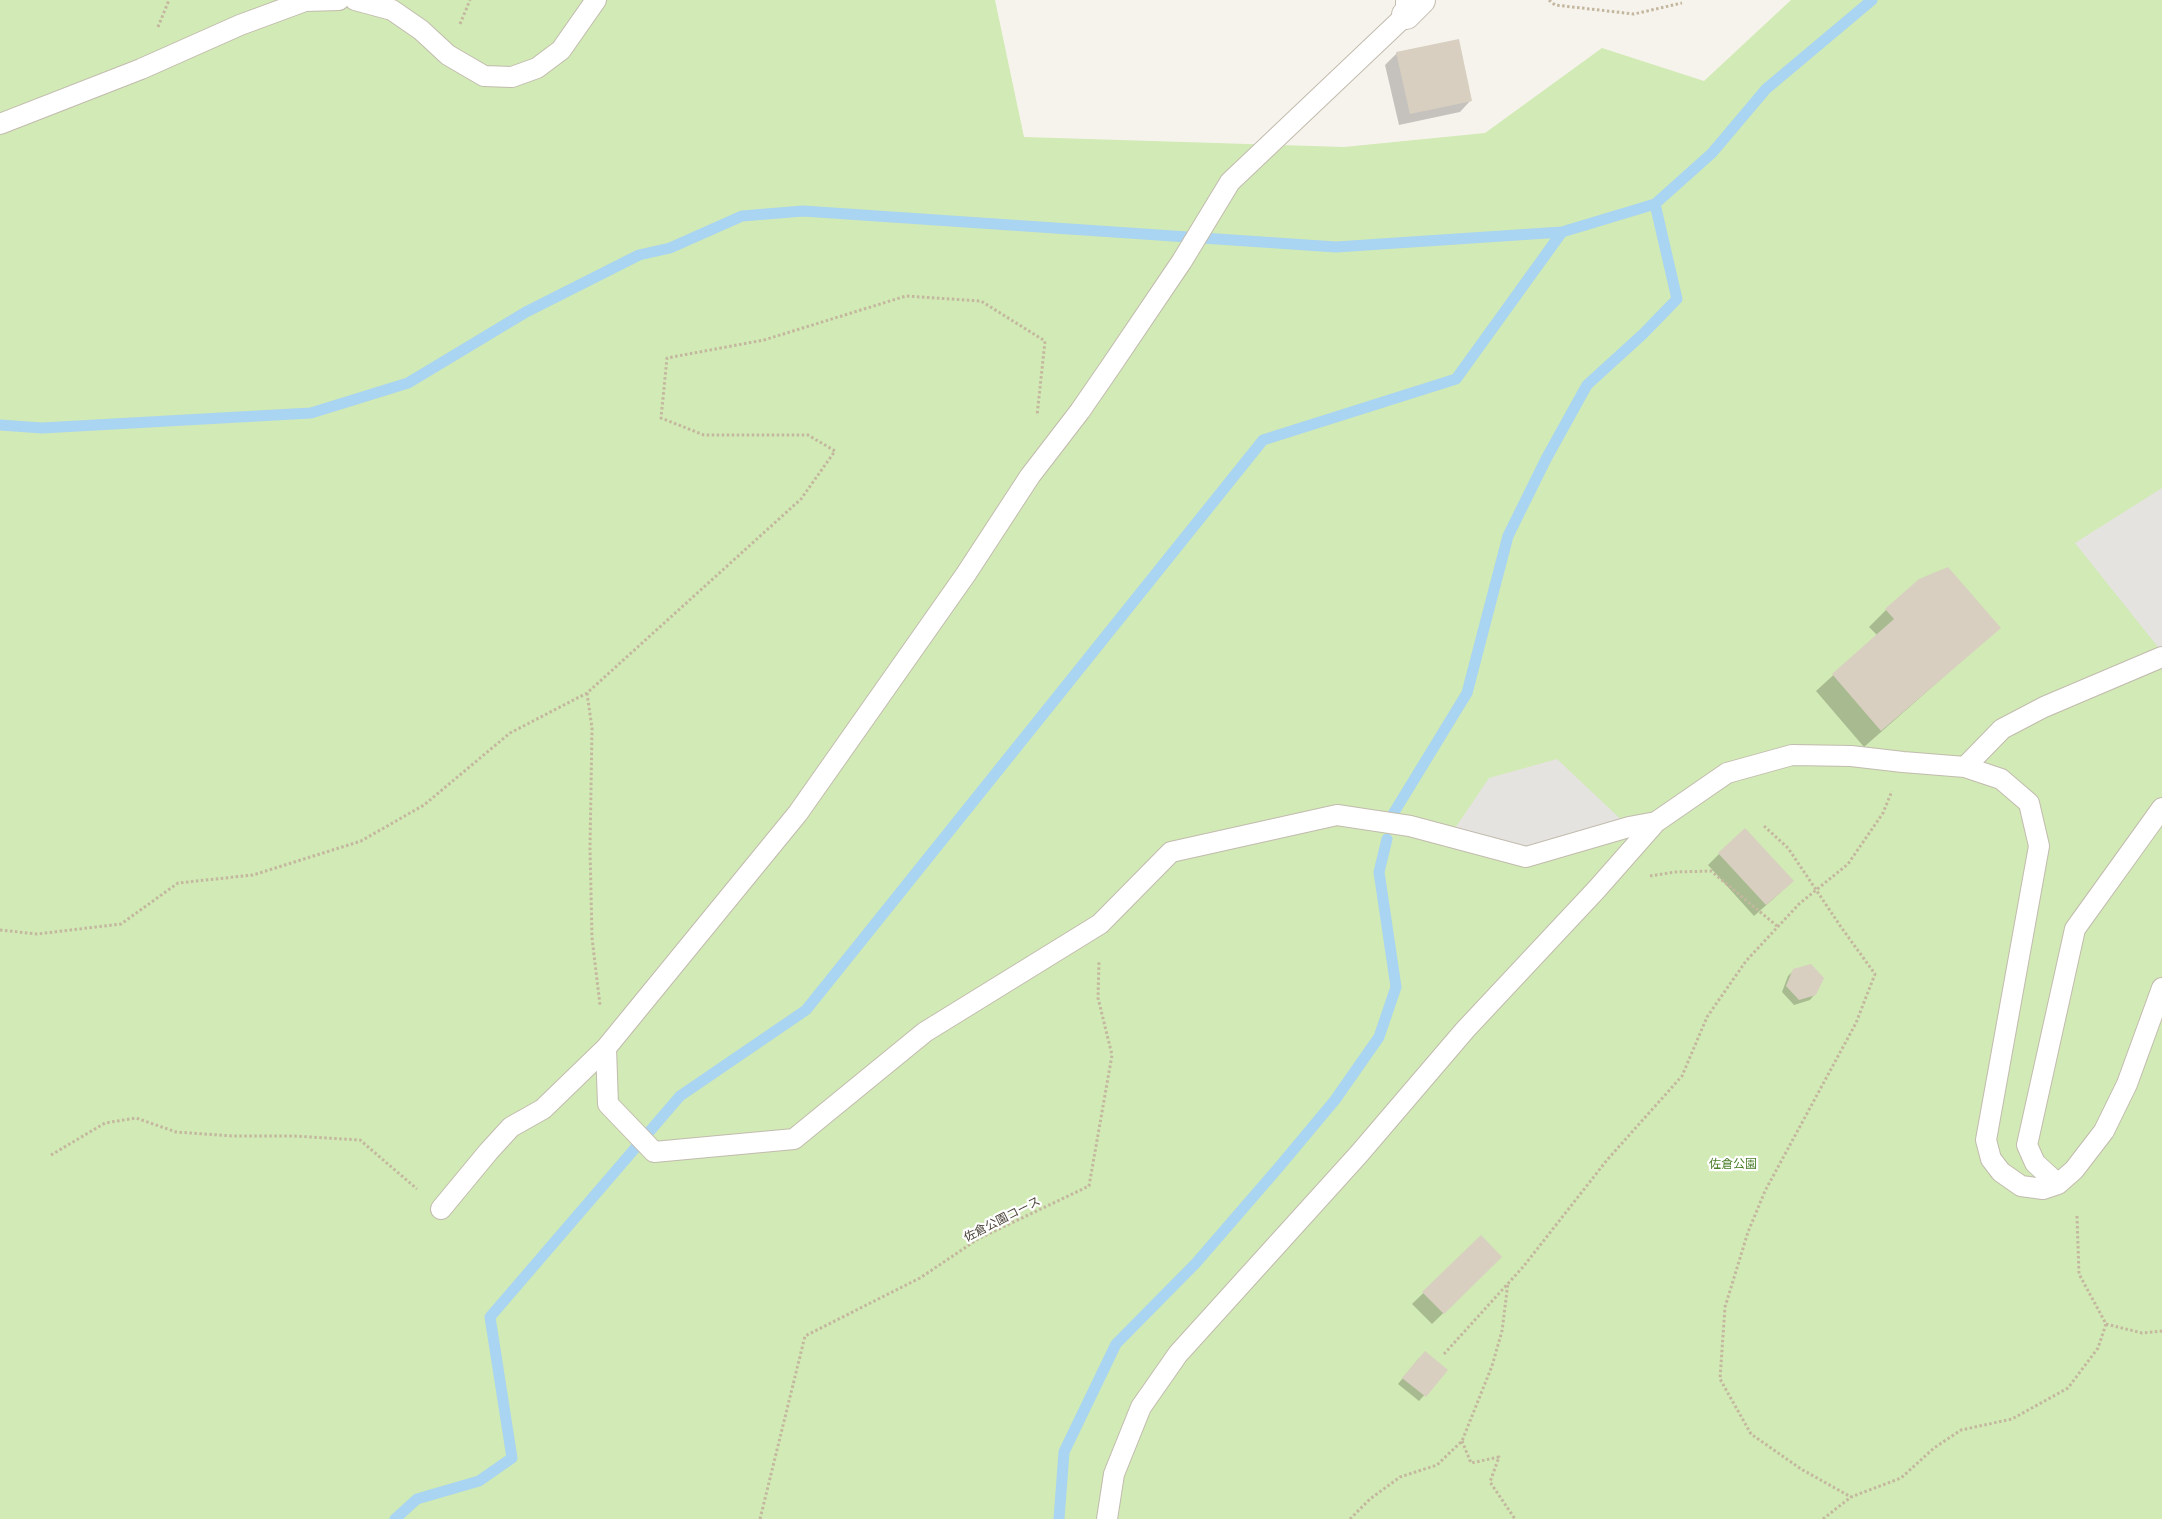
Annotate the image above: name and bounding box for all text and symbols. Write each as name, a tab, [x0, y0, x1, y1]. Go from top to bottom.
park label: 佐倉公園	[1709, 1157, 1757, 1171]
street label: 佐倉公園コース	[961, 1194, 1043, 1244]

